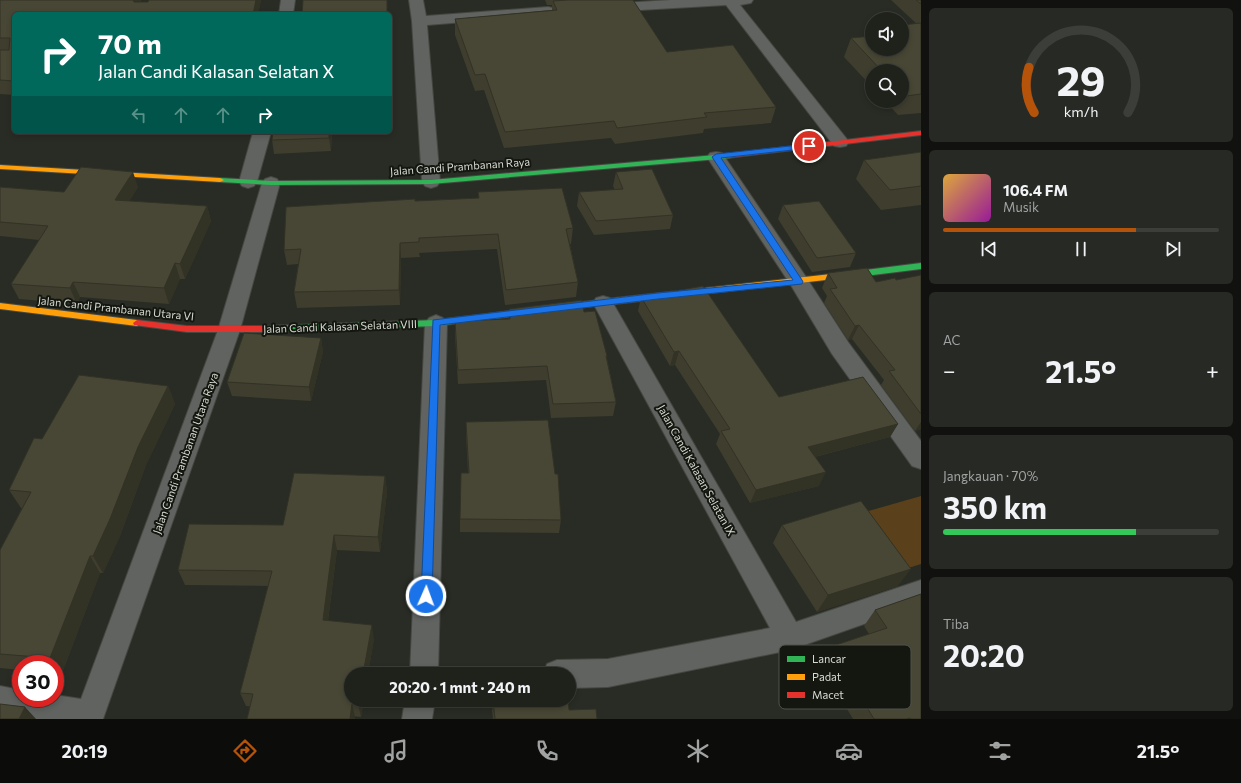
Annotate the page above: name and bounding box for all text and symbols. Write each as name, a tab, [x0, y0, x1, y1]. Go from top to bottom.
map controls	[865, 12, 909, 108]
button: sound	[865, 12, 909, 56]
text: 70 m	[98, 26, 162, 60]
icon: right	[32, 28, 84, 80]
text: 29	[1056, 54, 1106, 105]
text: Jalan Candi Kalasan Selatan X	[98, 60, 335, 82]
button: search	[865, 64, 909, 108]
text: km/h	[1064, 102, 1098, 120]
icon: left	[128, 104, 150, 126]
icon: ahead	[170, 104, 192, 126]
icon: ahead	[212, 104, 234, 126]
icon: right	[254, 104, 276, 126]
pin	[792, 129, 826, 163]
icon: arrive	[798, 135, 820, 157]
street label: Jalan Candi Prambanan Raya	[390, 155, 531, 178]
text: 106.4 FM	[1003, 181, 1068, 199]
text: Musik	[1003, 199, 1039, 215]
icon: previous	[978, 238, 1000, 260]
icon: pause	[1070, 238, 1092, 260]
icon: next	[1162, 238, 1184, 260]
street label: Jalan Candi Prambanan Utara VI	[37, 293, 195, 324]
street label: Jalan Candi Kalasan Selatan VIII	[263, 317, 417, 336]
text: AC	[943, 332, 961, 348]
text: 21.5°	[1045, 352, 1116, 389]
text: −	[943, 357, 956, 384]
text: +	[1206, 357, 1219, 384]
street label: Jalan Candi Prambanan Utara Raya	[150, 371, 221, 536]
street label: Jalan Candi Kalasan Selatan IX	[655, 402, 739, 539]
text: Jangkauan · 70%	[943, 468, 1038, 484]
text: 350 km	[943, 488, 1047, 525]
position arrow	[405, 575, 447, 617]
text: Tiba	[943, 616, 969, 632]
text: 20:20	[943, 636, 1025, 673]
legend	[779, 645, 911, 709]
text: Lancar	[812, 652, 847, 665]
speed limit sign: 30	[12, 655, 64, 707]
text: Padat	[812, 670, 842, 683]
text: 20:20 · 1 mnt · 240 m	[389, 678, 531, 696]
text: Macet	[812, 688, 844, 701]
icon: directions	[231, 737, 259, 765]
icon: music	[382, 737, 410, 765]
icon: phone	[533, 737, 561, 765]
icon: climate	[684, 737, 712, 765]
icon: car	[835, 737, 863, 765]
icon: filters	[986, 737, 1014, 765]
text: 20:19	[62, 740, 108, 762]
text: 21.5°	[1137, 740, 1179, 762]

